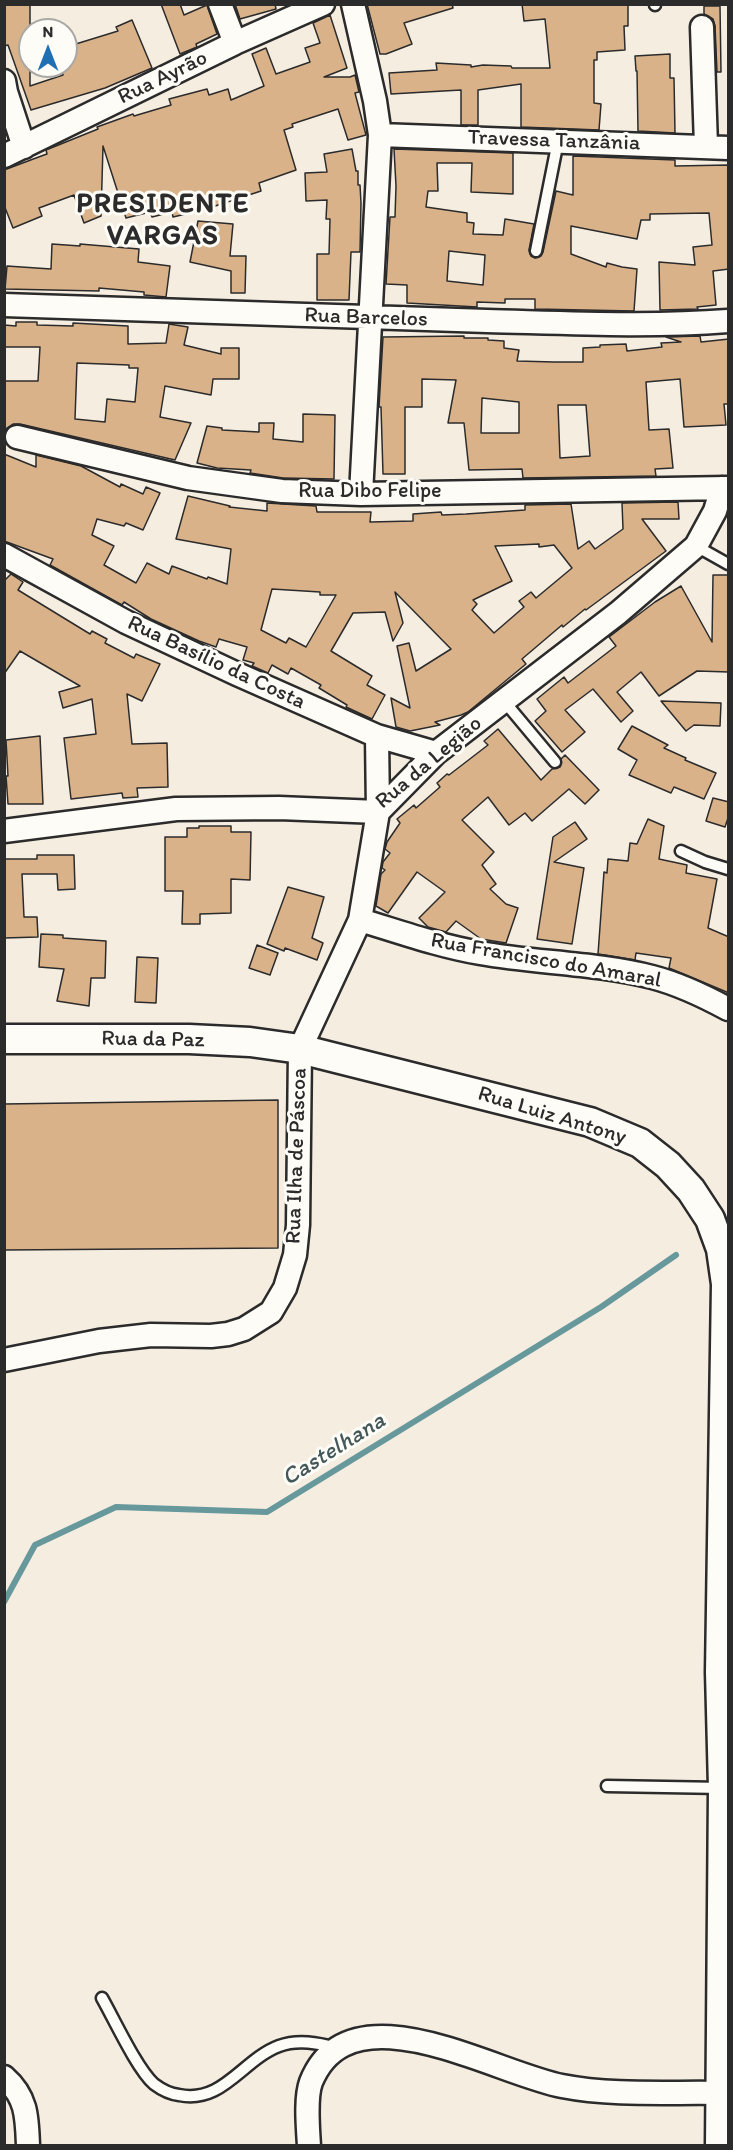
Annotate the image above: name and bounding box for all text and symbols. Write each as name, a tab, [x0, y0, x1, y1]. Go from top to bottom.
north arrow	[18, 18, 78, 78]
text: N	[43, 22, 53, 41]
street label: Rua Ayrão	[114, 45, 212, 111]
street label: Travessa Tanzânia	[467, 125, 641, 157]
district label: PRESIDENTE VARGAS	[78, 188, 248, 254]
street label: Rua Barcelos	[304, 303, 428, 333]
street label: Rua Dibo Felipe	[298, 478, 442, 504]
street label: Rua Basílio da Costa	[123, 610, 309, 716]
street label: Rua da Legião	[370, 711, 488, 815]
street label: Rua Francisco do Amaral	[429, 928, 663, 994]
street label: Rua da Paz	[101, 1026, 205, 1054]
street label: Rua Ilha de Páscoa	[281, 1068, 313, 1244]
street label: Rua Luiz Antony	[475, 1081, 629, 1151]
water label: Castelhana	[277, 1407, 391, 1493]

